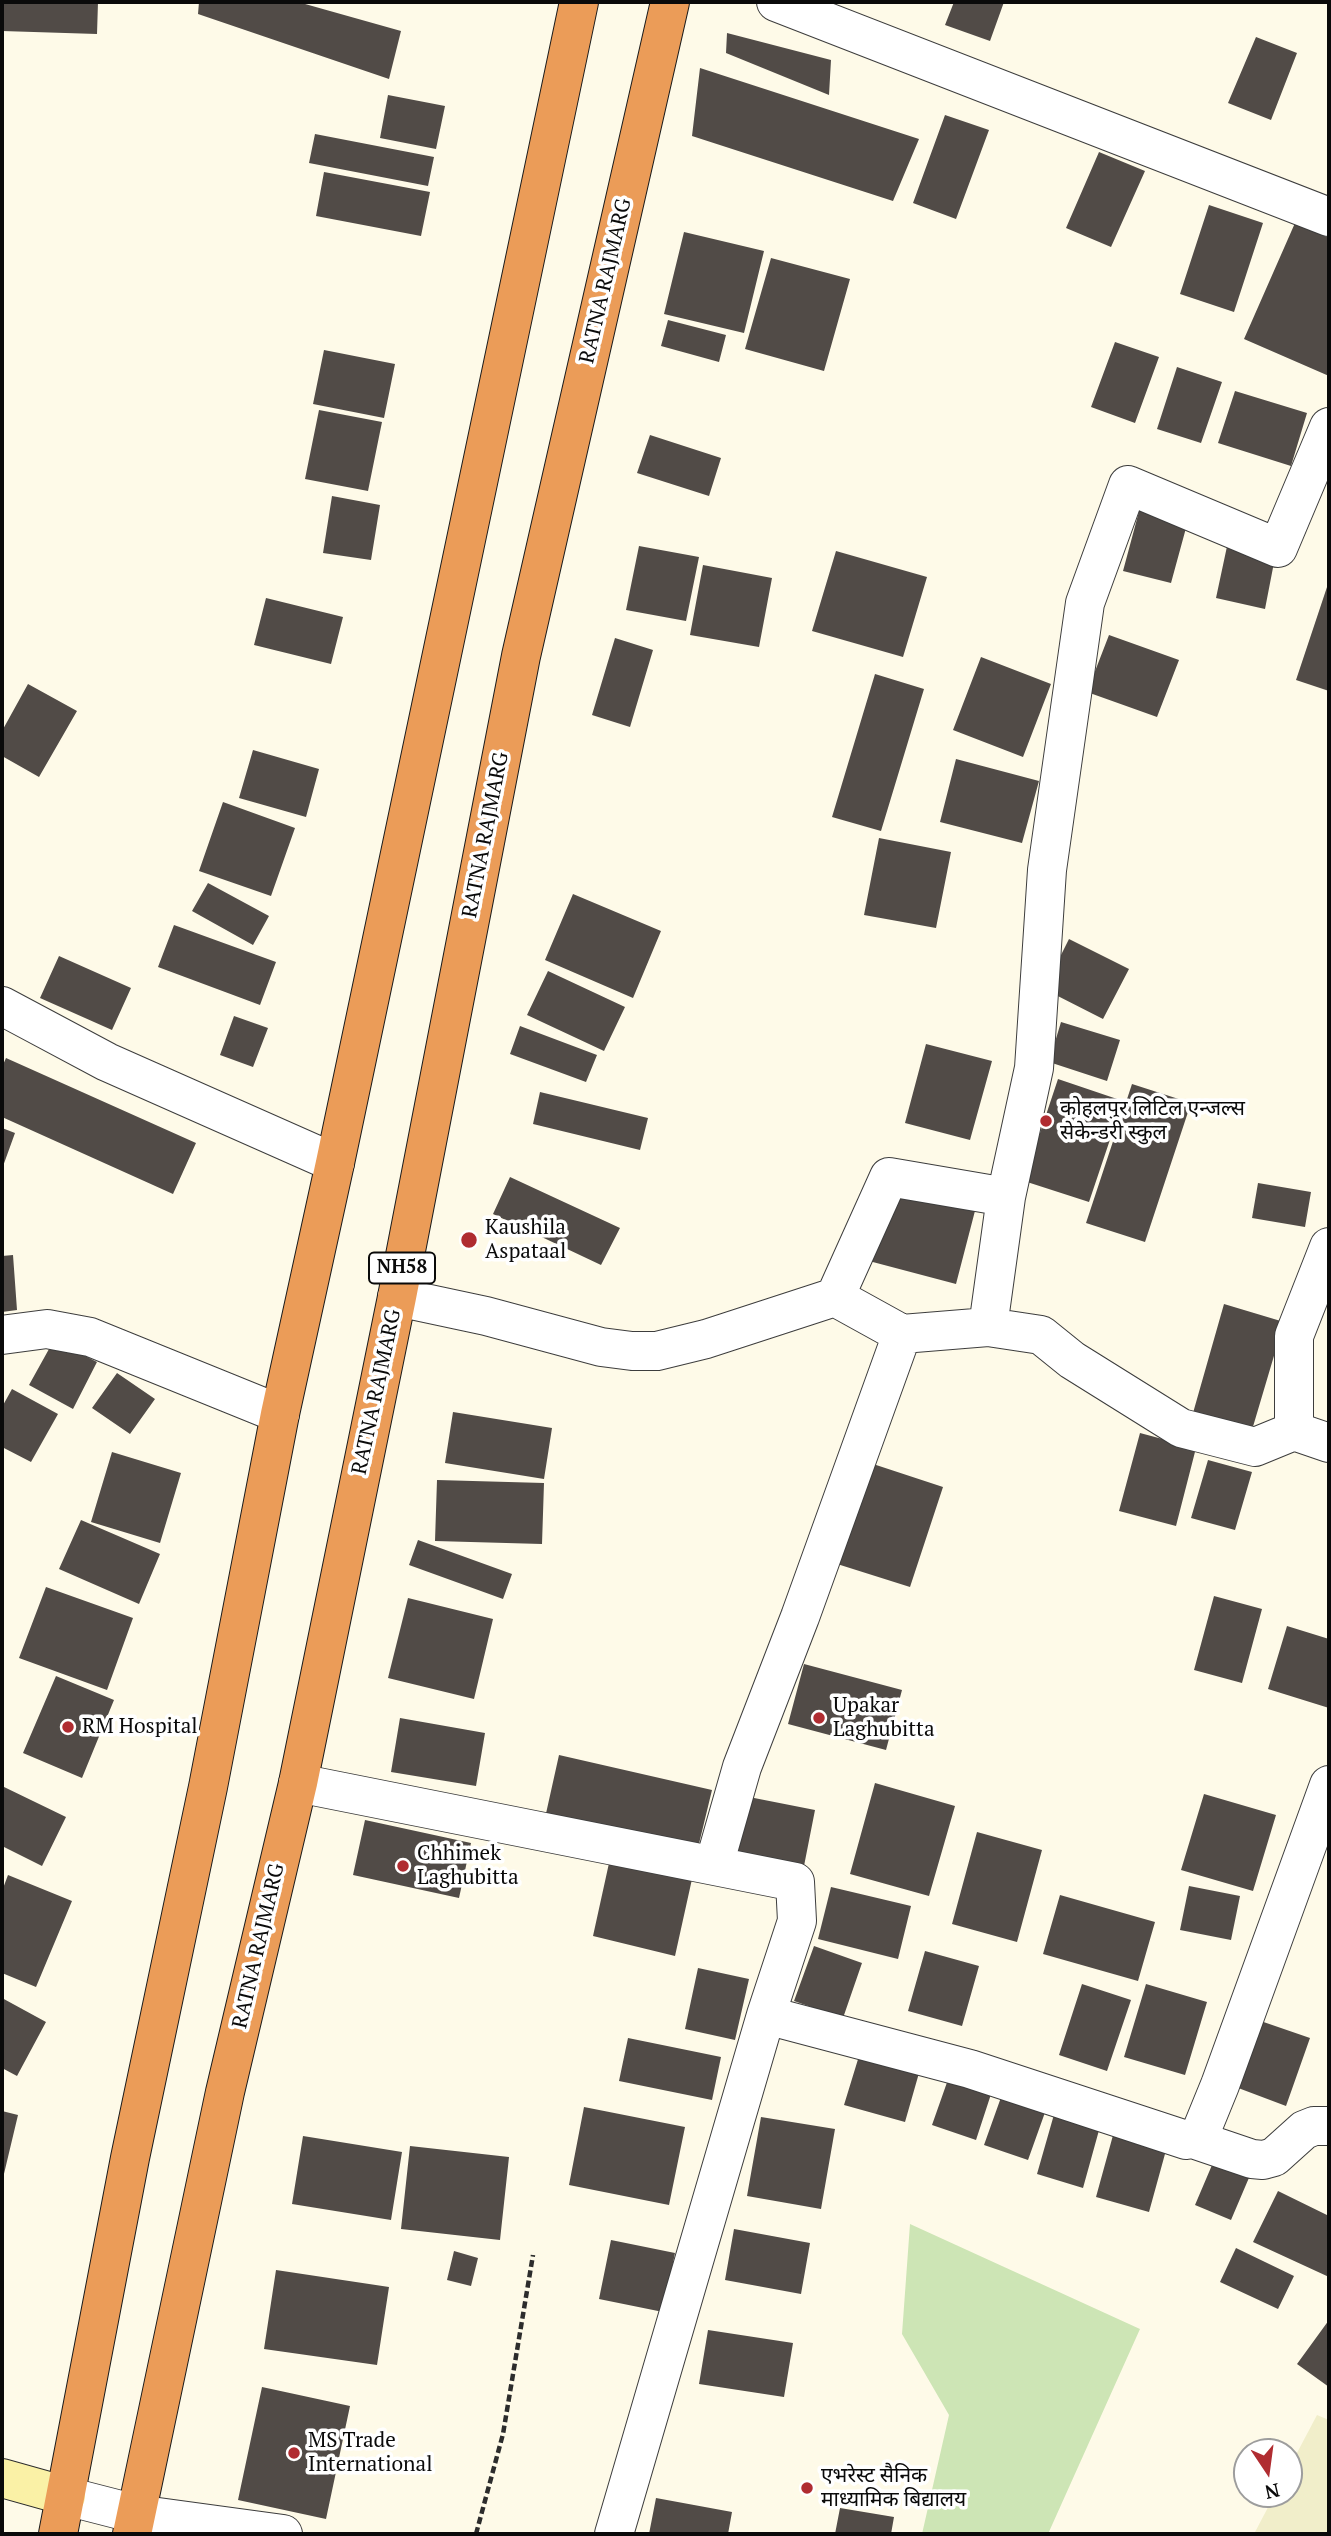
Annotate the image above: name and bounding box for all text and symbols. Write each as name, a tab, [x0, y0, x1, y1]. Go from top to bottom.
street label: RATNA RAJMARG	[575, 196, 637, 366]
street label: RATNA RAJMARG	[458, 750, 514, 920]
place label: कोहलपुर लिटिल एन्जल्स सेकेन्डरी स्कुल	[1060, 1096, 1245, 1146]
marker: कोहलपुर लिटिल एन्जल्स सेकेन्डरी स्कुल	[1038, 1113, 1054, 1129]
place label: Kaushila Aspataal	[485, 1215, 566, 1265]
marker: Kaushila Aspataal	[459, 1230, 479, 1250]
road number: NH58	[369, 1252, 435, 1284]
street label: RATNA RAJMARG	[347, 1307, 407, 1477]
place label: Upakar Laghubitta	[833, 1693, 934, 1743]
marker: Upakar Laghubitta	[811, 1710, 827, 1726]
place label: RM Hospital	[82, 1714, 198, 1740]
marker: RM Hospital	[60, 1719, 76, 1735]
place label: Chhimek Laghubitta	[417, 1841, 518, 1891]
marker: Chhimek Laghubitta	[395, 1858, 411, 1874]
street label: RATNA RAJMARG	[228, 1861, 290, 2031]
place label: MS Trade International	[308, 2428, 432, 2478]
north arrow	[1233, 2438, 1303, 2508]
marker: MS Trade International	[286, 2445, 302, 2461]
place label: एभरेस्ट सैनिक माध्यामिक बिद्यालय	[821, 2463, 966, 2513]
text: N	[1263, 2478, 1282, 2506]
marker: एभरेस्ट सैनिक माध्यामिक बिद्यालय	[799, 2480, 815, 2496]

